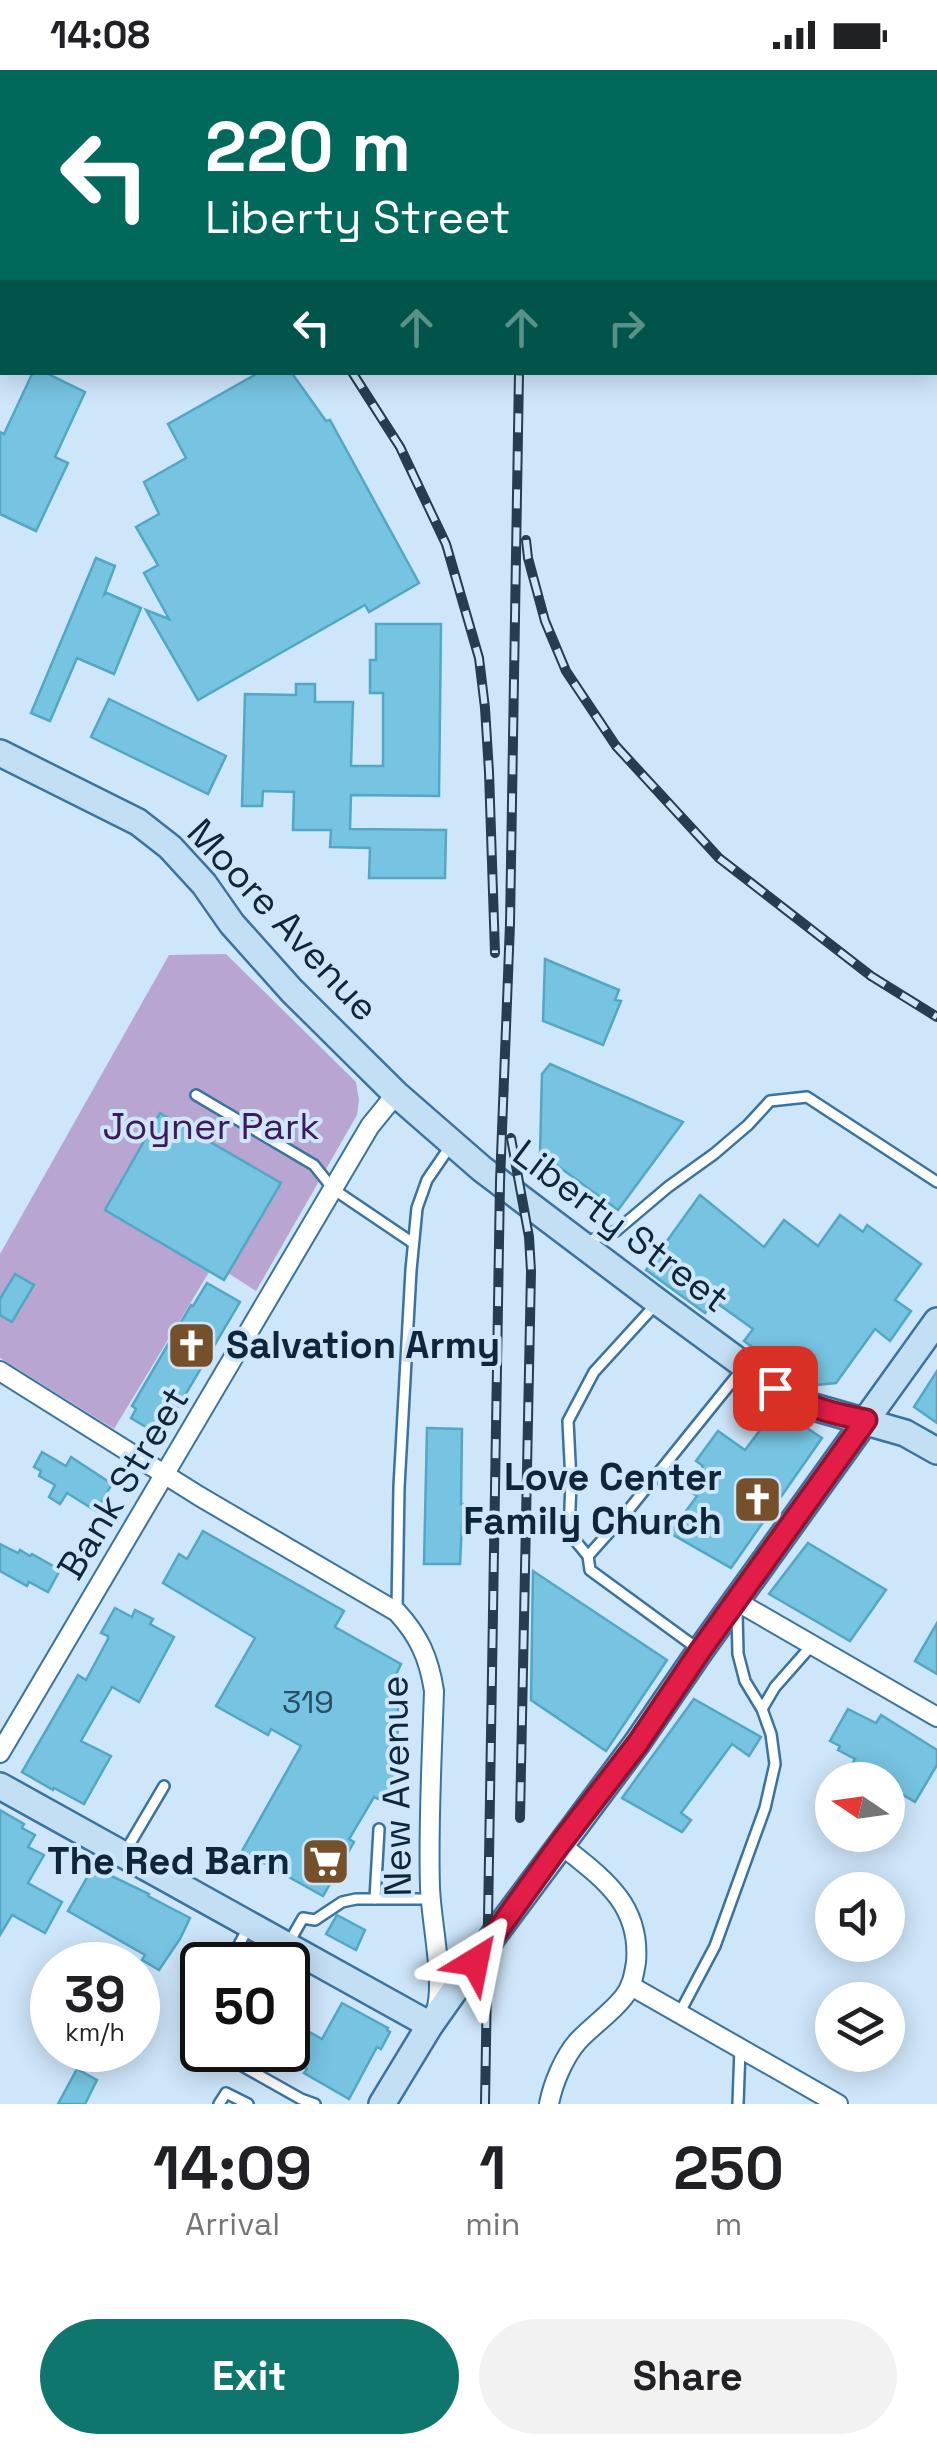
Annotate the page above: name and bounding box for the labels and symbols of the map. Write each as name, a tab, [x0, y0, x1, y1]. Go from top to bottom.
street label: Moore Avenue	[177, 809, 389, 1031]
park label: Joyner Park	[102, 1102, 320, 1150]
street label: Liberty Street	[504, 1129, 738, 1323]
church icon: Salvation Army	[165, 1319, 217, 1371]
place label: Salvation Army	[226, 1321, 500, 1369]
pin	[733, 1346, 818, 1431]
street label: Bank Street	[47, 1378, 199, 1588]
place label: Love Center Family Church	[463, 1453, 722, 1545]
church icon: Love Center Family Church	[731, 1473, 783, 1525]
street label: New Avenue	[370, 1675, 422, 1897]
house number: 319	[282, 1682, 334, 1722]
north arrow	[815, 1762, 905, 1852]
supermarket icon: The Red Barn	[299, 1835, 351, 1887]
place label: The Red Barn	[47, 1837, 290, 1885]
position arrow	[423, 1910, 527, 2014]
speed limit sign: 50	[180, 1942, 310, 2072]

